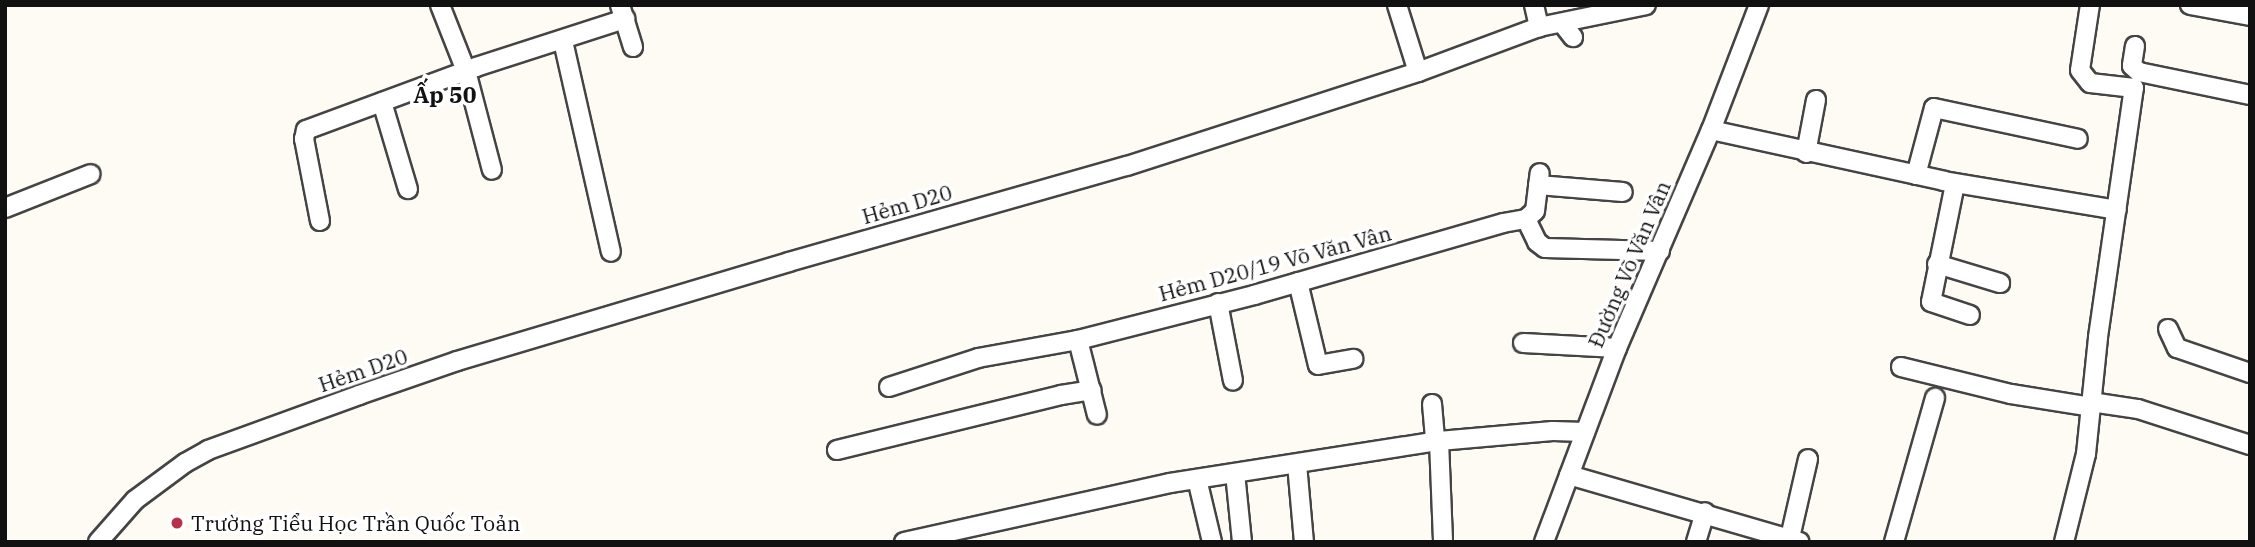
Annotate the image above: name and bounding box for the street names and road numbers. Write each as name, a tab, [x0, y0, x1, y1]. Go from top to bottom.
street label: Đường Võ Văn Vân	[1582, 177, 1676, 351]
street label: Hẻm D20	[859, 179, 955, 229]
street label: Hẻm D20/19 Võ Văn Vân	[1156, 220, 1394, 306]
street label: Hẻm D20	[315, 343, 411, 397]

